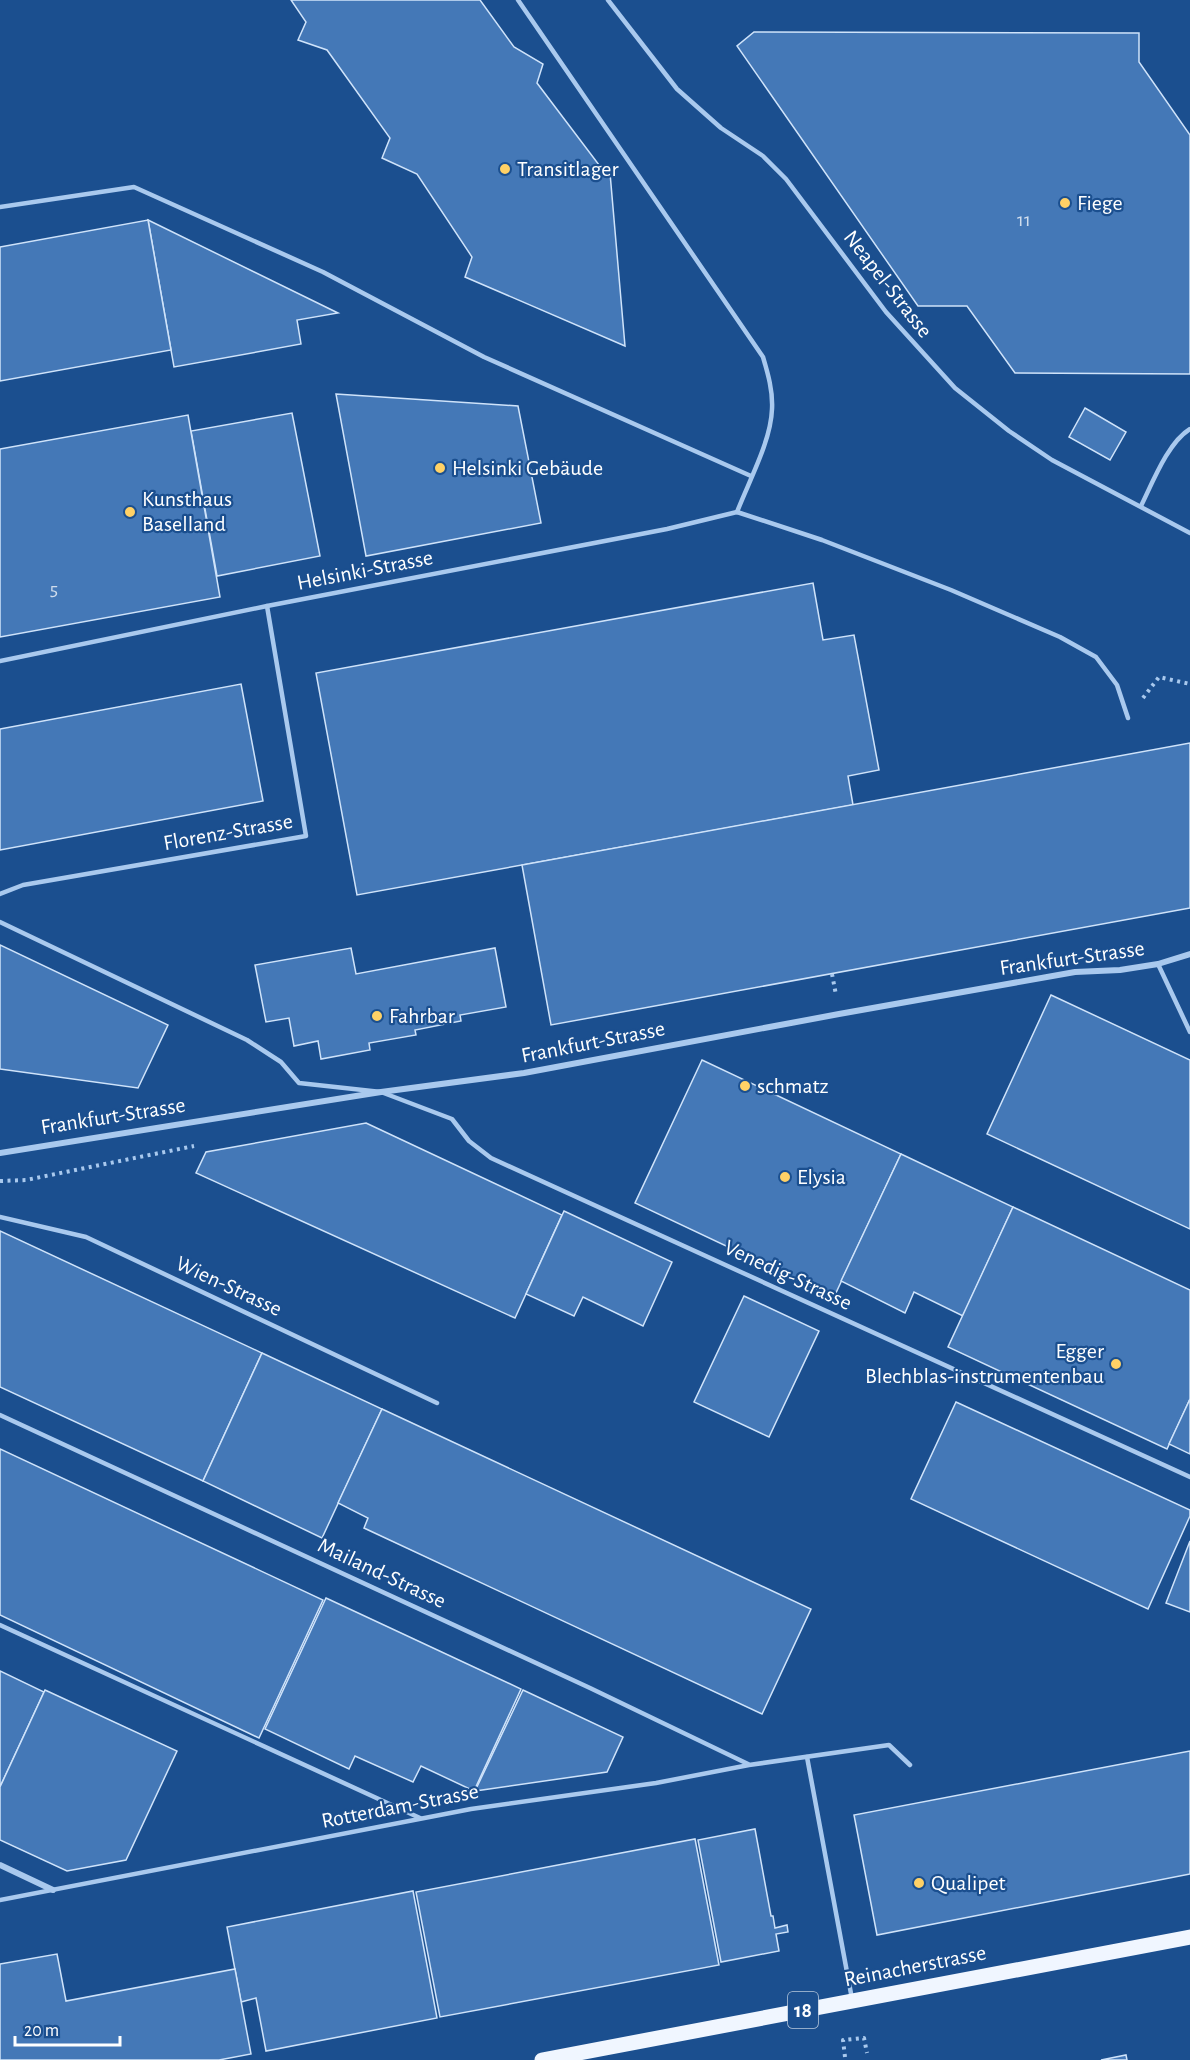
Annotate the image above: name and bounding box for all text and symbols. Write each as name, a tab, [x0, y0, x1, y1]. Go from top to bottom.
place label: Transitlager	[517, 158, 619, 180]
marker: Transitlager	[498, 162, 512, 176]
place label: Fiege	[1077, 192, 1123, 214]
marker: Fiege	[1058, 196, 1072, 210]
house number: 11	[1017, 210, 1031, 230]
street label: Neapel-Strasse	[840, 226, 936, 342]
place label: Helsinki Gebäude	[452, 457, 603, 479]
marker: Helsinki Gebäude	[433, 461, 447, 475]
place label: Kunsthaus Baselland	[142, 488, 232, 535]
marker: Kunsthaus Baselland	[123, 505, 137, 519]
street label: Helsinki-Strasse	[295, 546, 435, 594]
house number: 5	[50, 579, 58, 599]
street label: Florenz-Strasse	[162, 810, 294, 854]
street label: Frankfurt-Strasse	[998, 937, 1146, 979]
place label: Fahrbar	[389, 1005, 455, 1027]
marker: Fahrbar	[370, 1009, 384, 1023]
street label: Frankfurt-Strasse	[519, 1017, 667, 1067]
place label: schmatz	[757, 1075, 829, 1097]
marker: schmatz	[738, 1079, 752, 1093]
street label: Frankfurt-Strasse	[39, 1094, 187, 1138]
place label: Elysia	[797, 1166, 846, 1188]
marker: Elysia	[778, 1170, 792, 1184]
street label: Venedig-Strasse	[721, 1236, 855, 1314]
street label: Wien-Strasse	[173, 1252, 285, 1320]
place label: Egger Blechblas-instrumentenbau	[865, 1340, 1104, 1387]
marker: Egger Blechblas-instrumentenbau	[1109, 1357, 1123, 1371]
street label: Mailand-Strasse	[315, 1534, 449, 1612]
street label: Rotterdam-Strasse	[319, 1780, 481, 1832]
place label: Qualipet	[931, 1872, 1006, 1894]
marker: Qualipet	[912, 1876, 926, 1890]
street label: Reinacherstrasse	[842, 1941, 988, 1991]
road number: 18	[788, 1992, 818, 2028]
scale bar	[15, 2009, 120, 2047]
text: 20 m	[24, 2022, 59, 2040]

